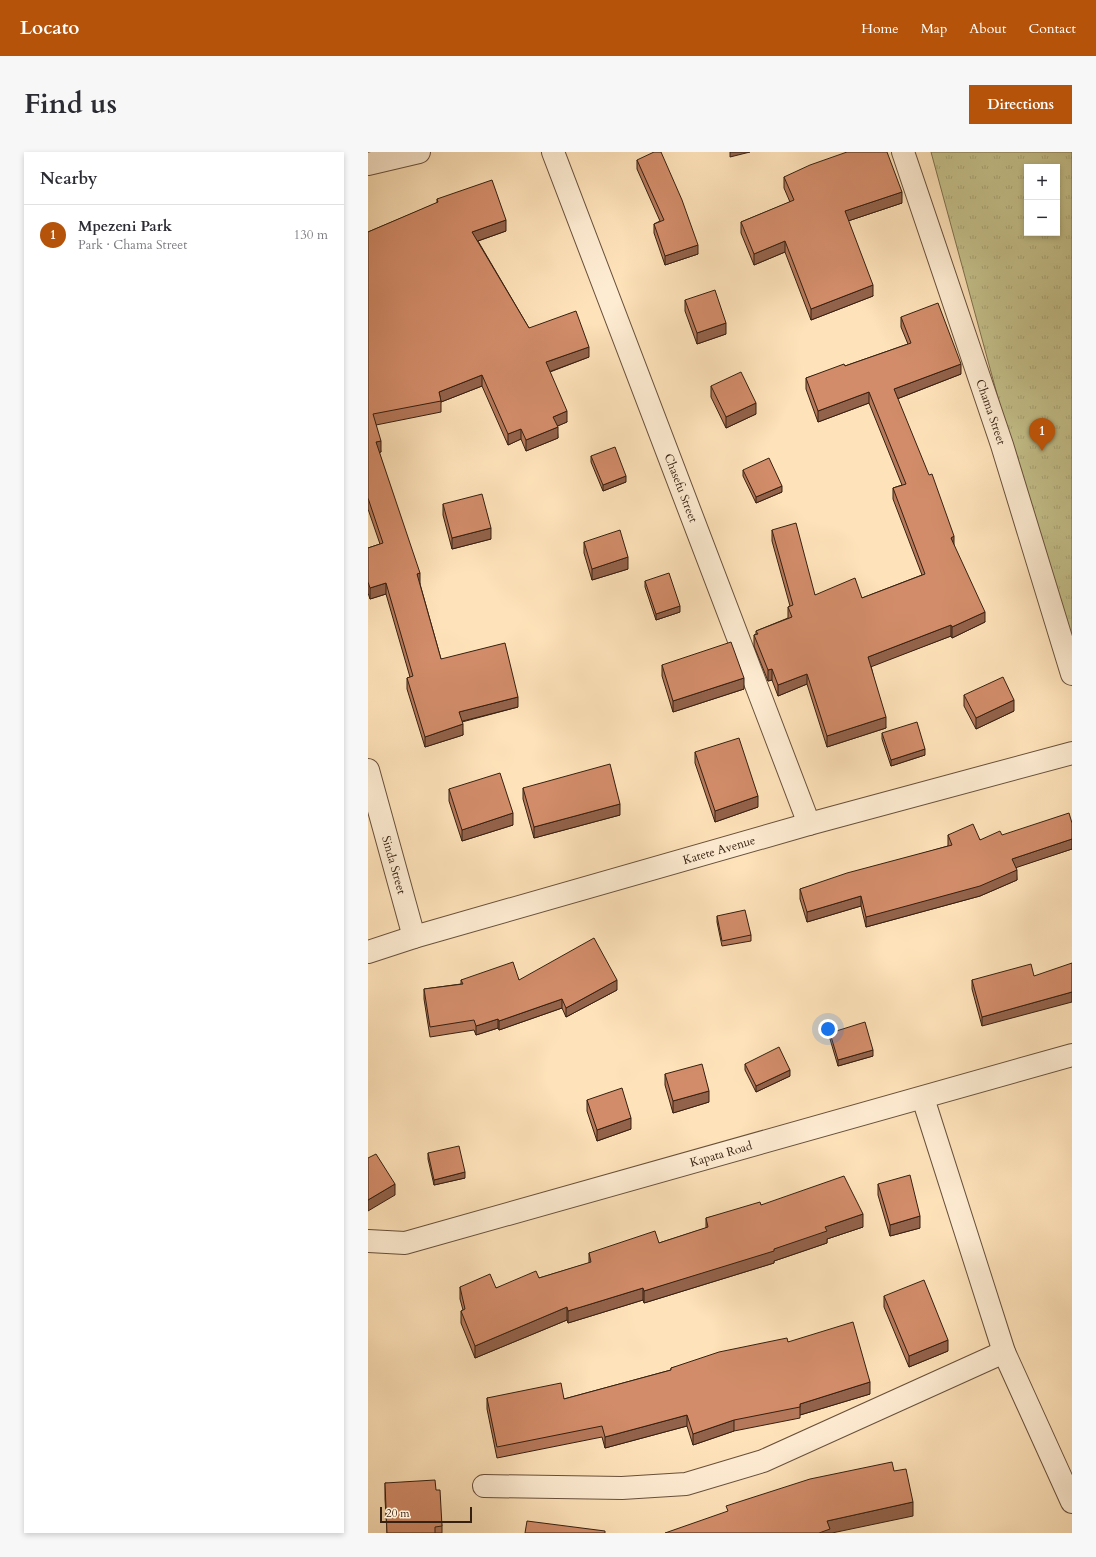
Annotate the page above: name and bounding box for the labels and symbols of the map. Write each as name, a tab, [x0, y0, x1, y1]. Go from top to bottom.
street label: Chama Street	[972, 377, 1010, 447]
pin: 1	[1029, 418, 1055, 451]
street label: Chasefu Street	[660, 451, 702, 525]
street label: Katete Avenue	[681, 832, 757, 868]
street label: Sinda Street	[378, 834, 410, 896]
your location	[818, 1019, 838, 1039]
street label: Kapata Road	[688, 1137, 755, 1171]
scale bar	[380, 1505, 472, 1524]

